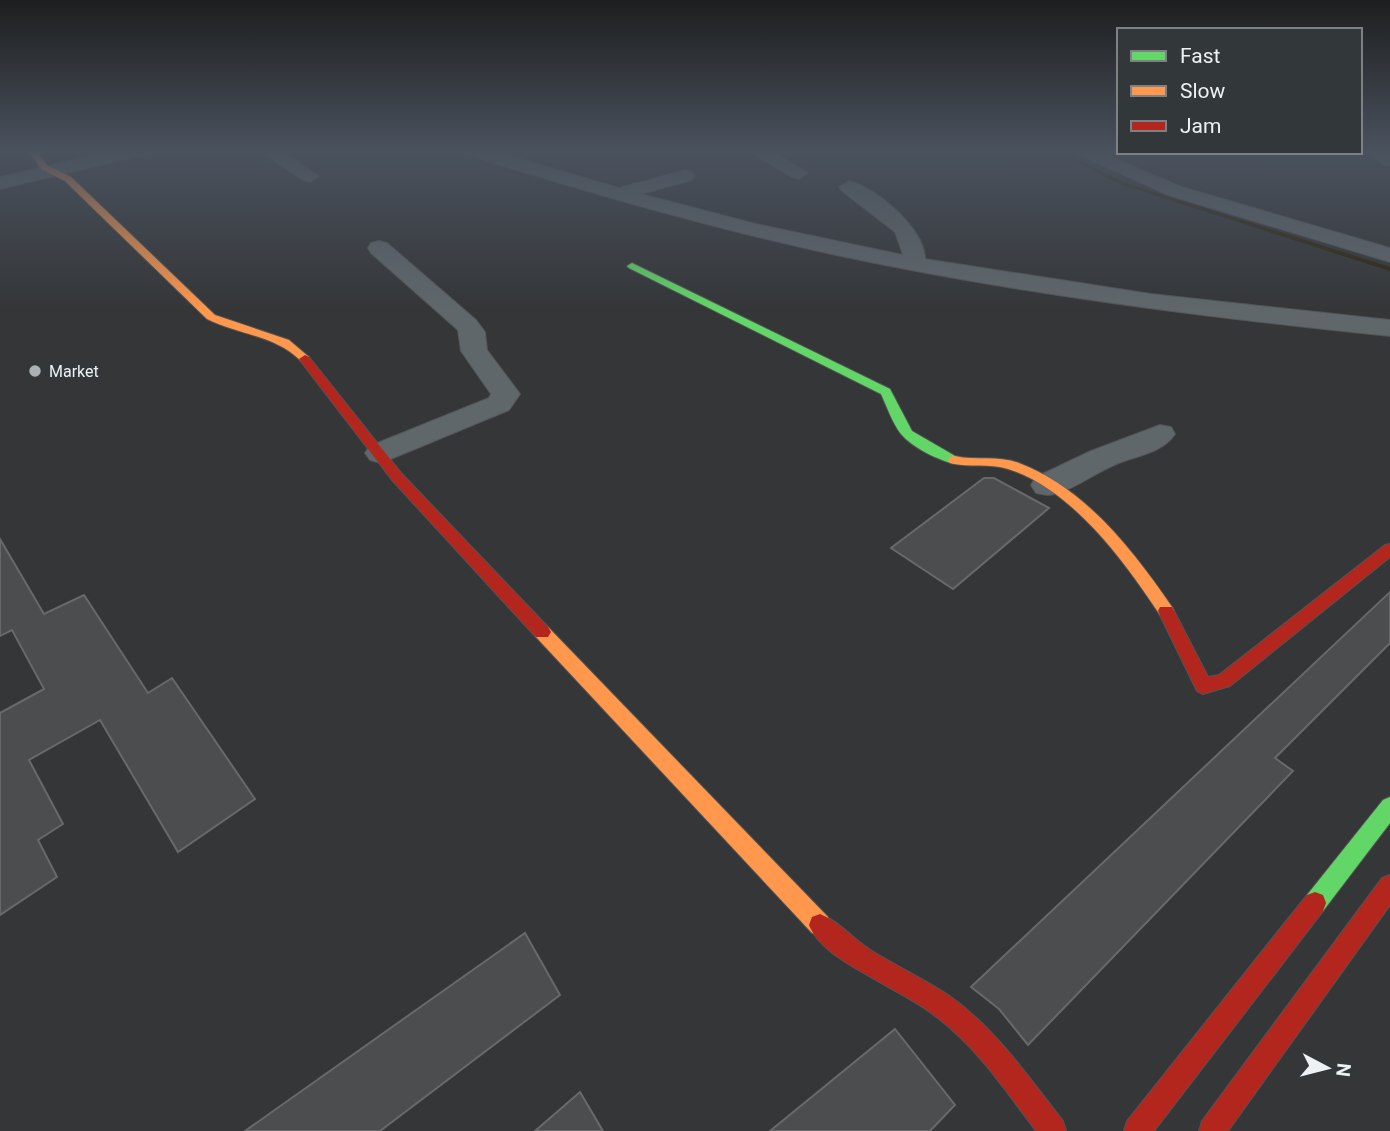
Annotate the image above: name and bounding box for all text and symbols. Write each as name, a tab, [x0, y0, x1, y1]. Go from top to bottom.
legend	[1117, 28, 1362, 154]
text: Fast	[1180, 44, 1221, 68]
text: Slow	[1180, 79, 1226, 103]
text: Jam	[1180, 114, 1221, 138]
place label: Market	[49, 362, 99, 381]
marker: Market	[27, 363, 43, 379]
north arrow	[1292, 1033, 1362, 1103]
text: N	[1331, 1062, 1356, 1078]

